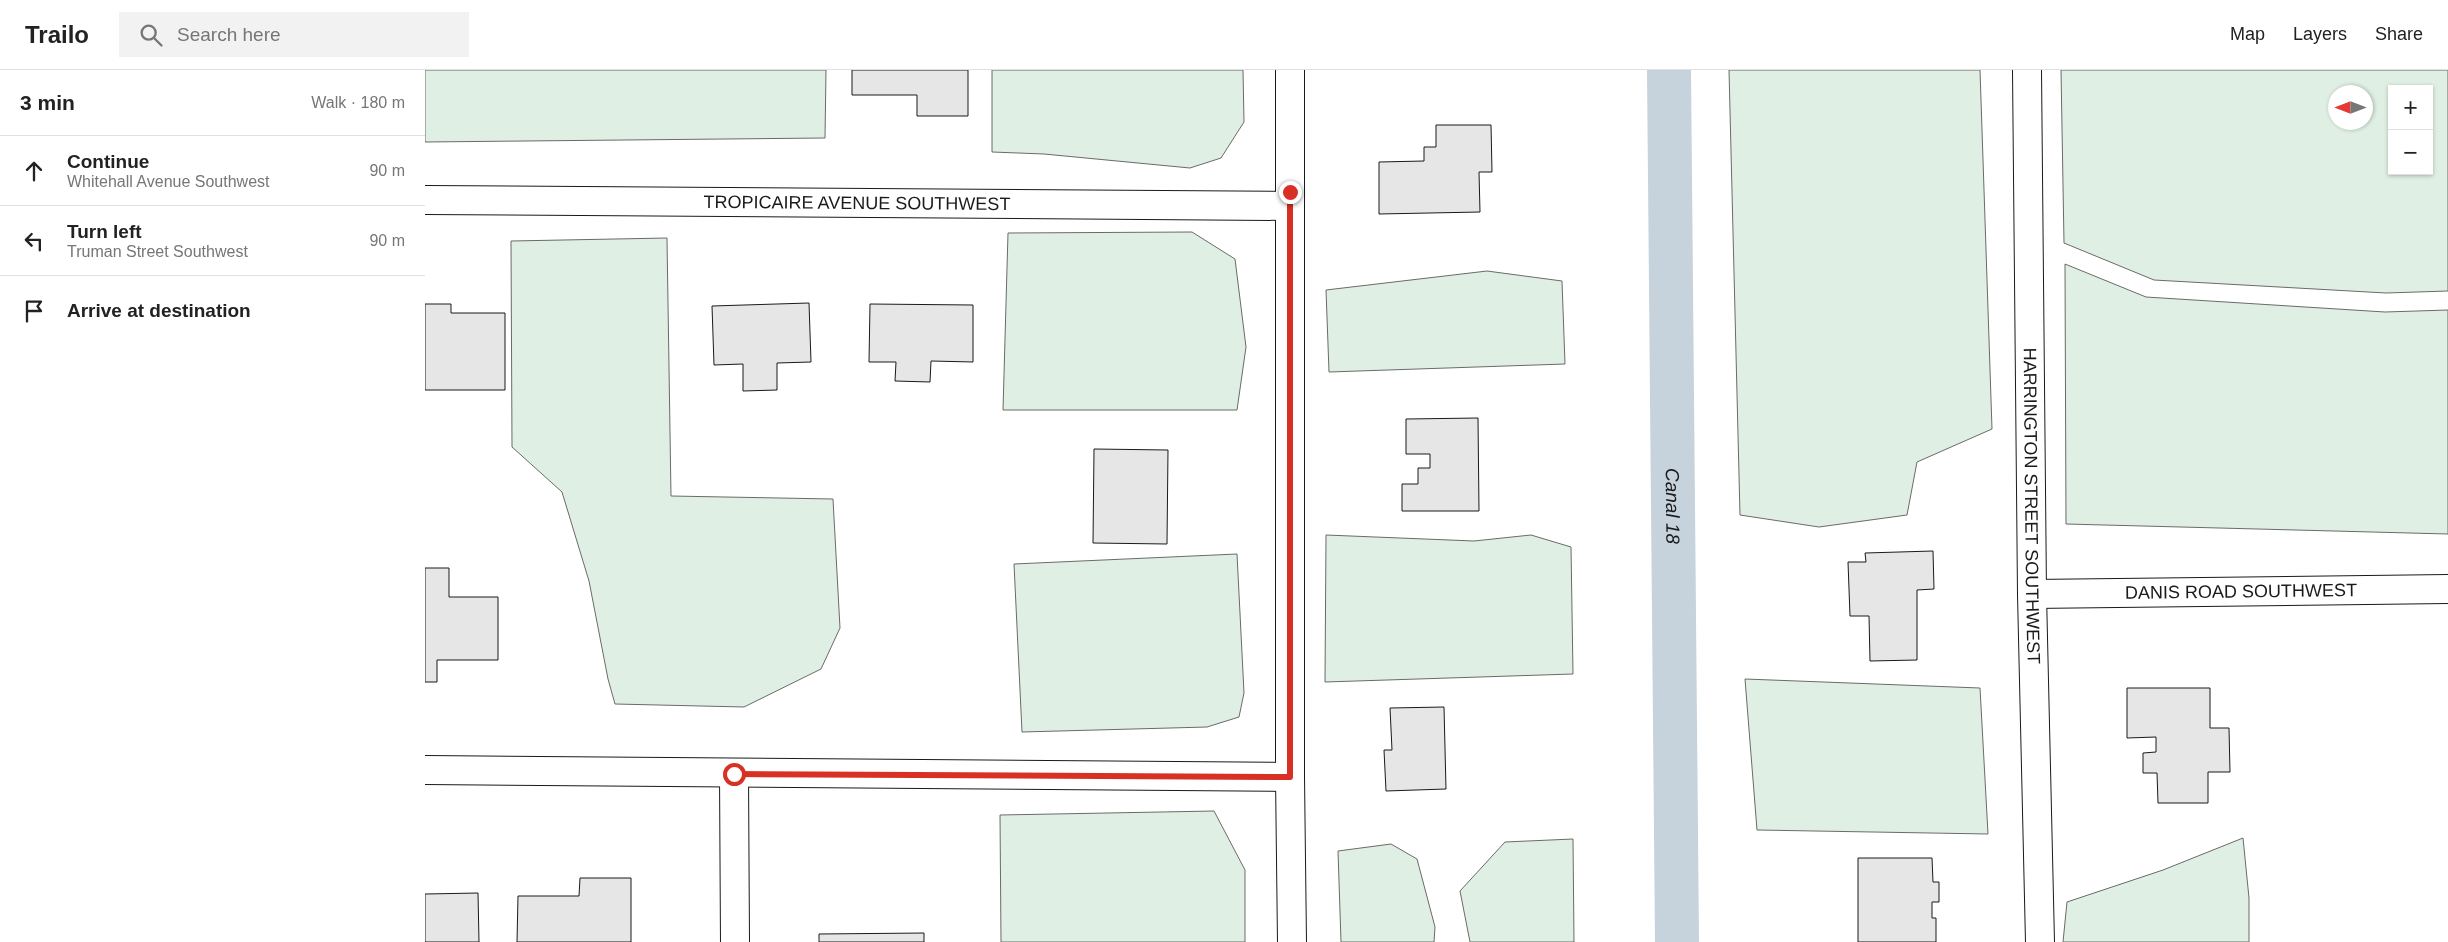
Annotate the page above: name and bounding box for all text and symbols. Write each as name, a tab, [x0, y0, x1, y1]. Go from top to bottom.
search box	[119, 12, 469, 57]
text: Trailo	[25, 21, 89, 48]
icon: search	[137, 21, 165, 49]
text: Search here	[177, 24, 281, 45]
text: Map	[2230, 24, 2265, 44]
text: Layers	[2293, 24, 2347, 44]
text: Share	[2375, 24, 2423, 44]
north arrow	[2328, 85, 2373, 130]
map controls	[2388, 85, 2433, 175]
button: +	[2388, 85, 2433, 130]
text: 3 min	[20, 91, 75, 114]
text: Walk · 180 m	[311, 94, 405, 111]
button: −	[2388, 130, 2433, 175]
text: Continue	[67, 151, 149, 172]
icon: ahead	[20, 157, 48, 185]
text: 90 m	[369, 162, 405, 179]
text: Whitehall Avenue Southwest	[67, 173, 270, 190]
route end	[1279, 181, 1302, 204]
street label: TROPICAIRE AVENUE SOUTHWEST	[703, 192, 1011, 214]
text: Turn left	[67, 221, 142, 242]
icon: left	[20, 227, 48, 255]
text: 90 m	[369, 232, 405, 249]
text: Truman Street Southwest	[67, 243, 248, 260]
icon: arrive	[20, 297, 48, 325]
text: Arrive at destination	[67, 300, 251, 321]
street label: HARRINGTON STREET SOUTHWEST	[2020, 348, 2044, 664]
water label: Canal 18	[1662, 468, 1683, 545]
street label: DANIS ROAD SOUTHWEST	[2125, 580, 2357, 603]
route start	[723, 763, 746, 786]

